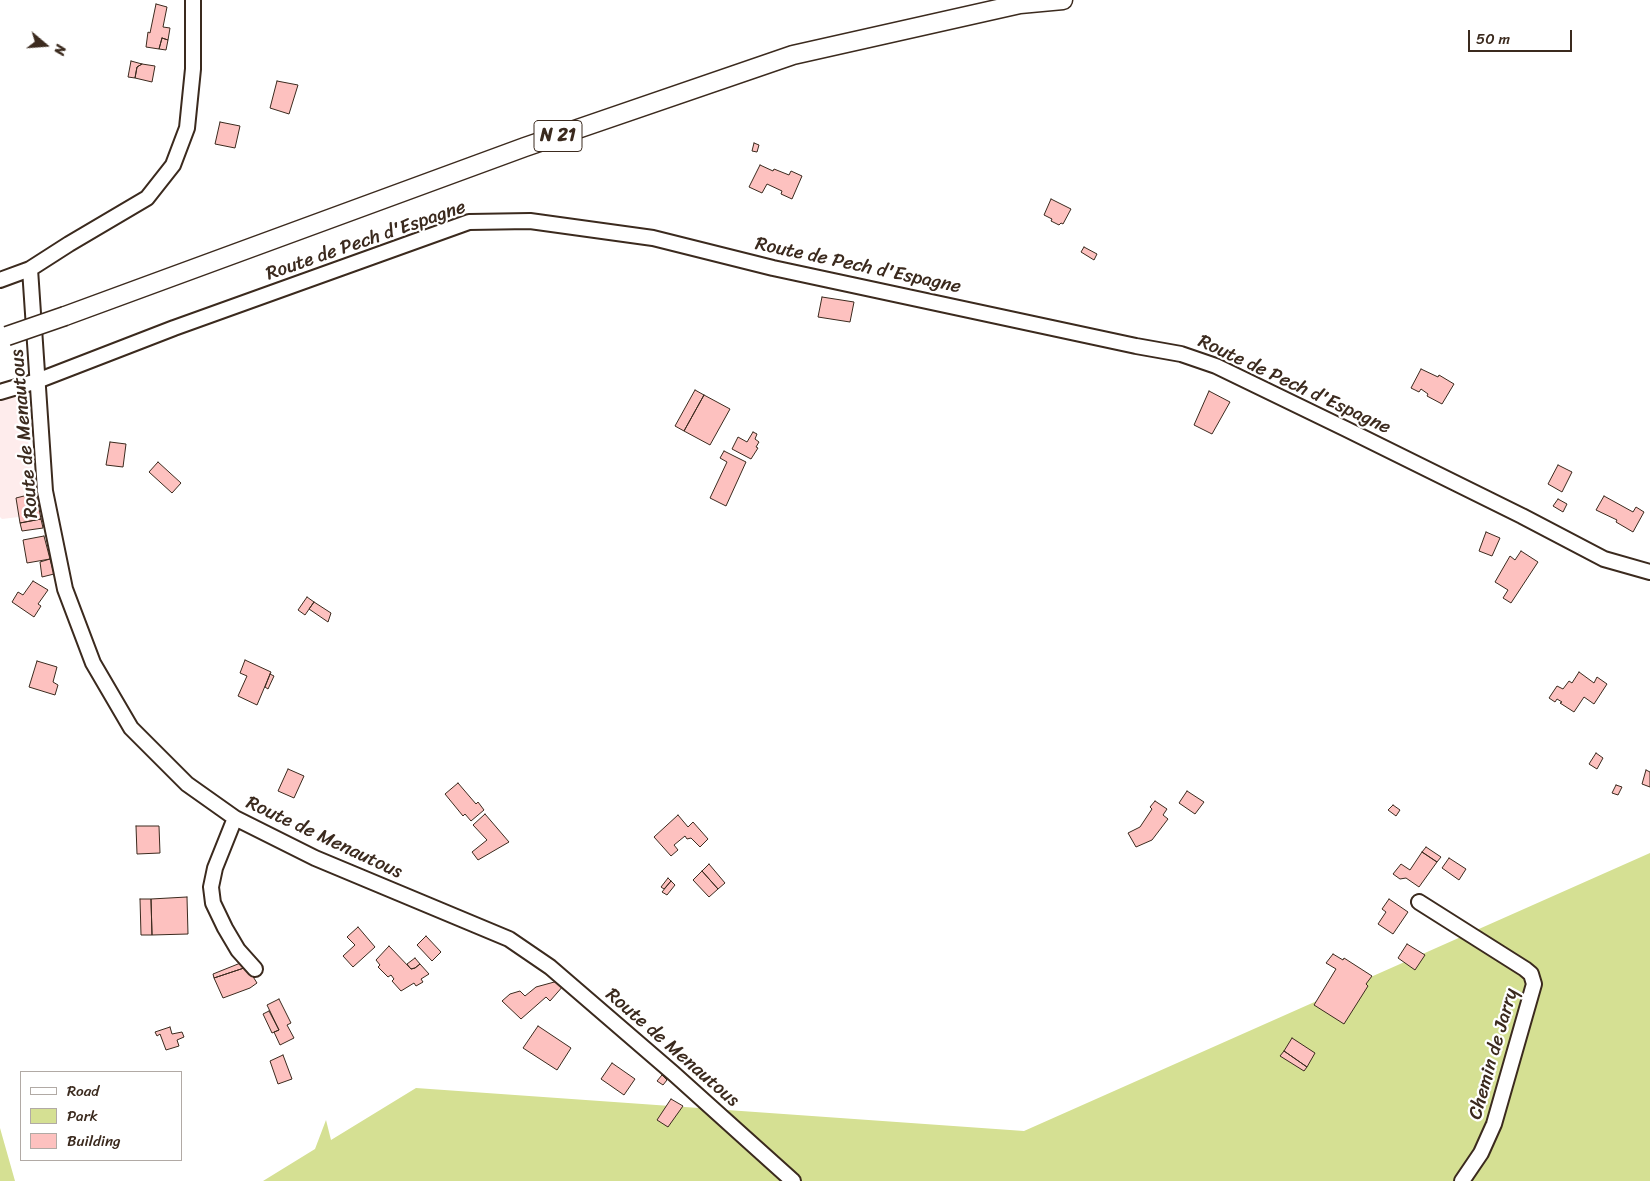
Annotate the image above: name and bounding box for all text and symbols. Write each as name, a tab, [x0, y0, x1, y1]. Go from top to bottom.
north arrow	[20, 20, 70, 70]
scale bar	[1470, 20, 1574, 52]
text: 50 m	[1476, 26, 1510, 52]
text: N	[46, 41, 73, 58]
road number: N 21	[534, 120, 582, 152]
street label: Route de Pech d'Espagne	[263, 196, 469, 286]
street label: Route de Pech d'Espagne	[753, 233, 963, 299]
street label: Route de Pech d'Espagne	[1194, 330, 1394, 440]
street label: Route de Menautous	[6, 349, 44, 519]
street label: Route de Menautous	[242, 792, 406, 884]
street label: Route de Menautous	[601, 984, 743, 1112]
street label: Chemin de Jarry	[1464, 986, 1524, 1122]
legend	[20, 1071, 182, 1161]
text: Road	[67, 1078, 99, 1104]
text: Park	[67, 1103, 98, 1129]
text: Building	[67, 1128, 121, 1154]

